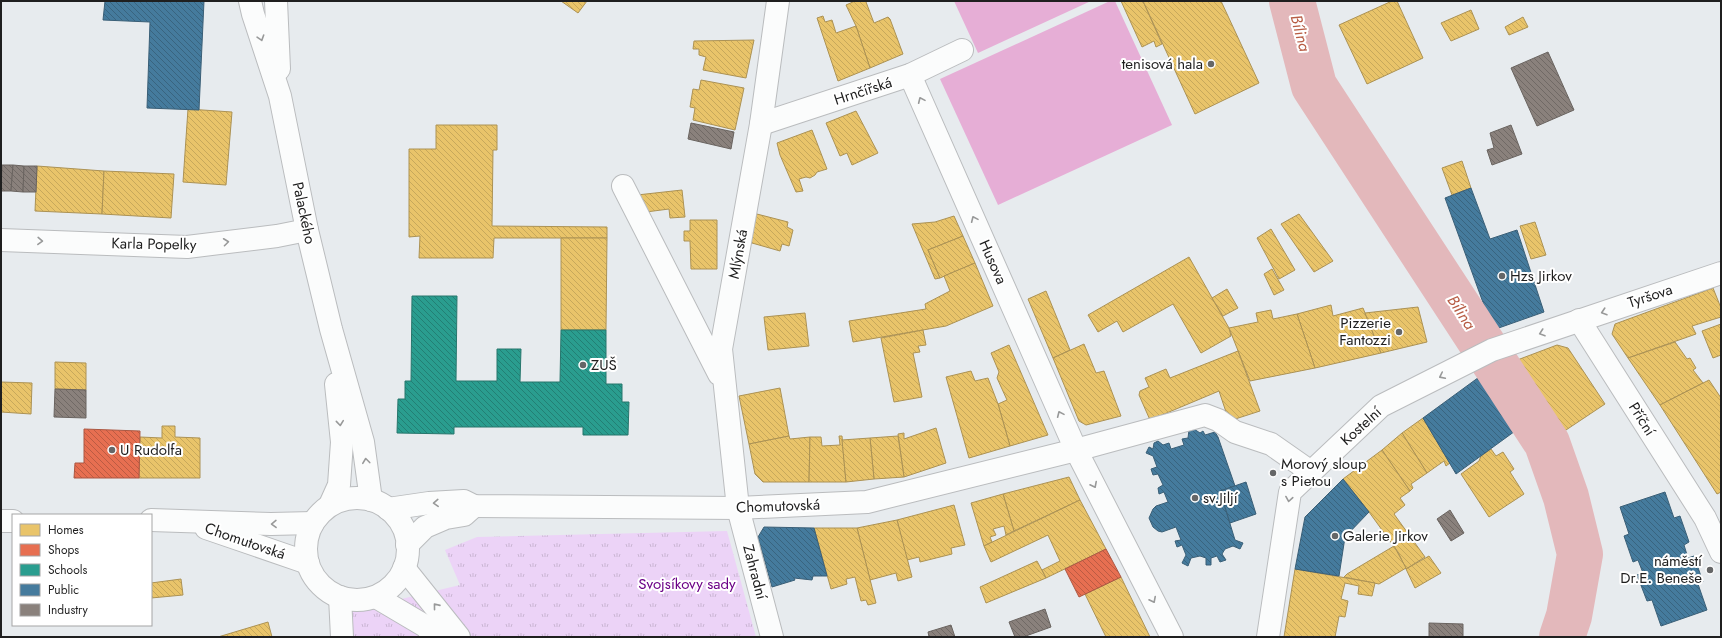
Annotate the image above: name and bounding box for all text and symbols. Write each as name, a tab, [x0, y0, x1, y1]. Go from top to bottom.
water label: Bílina	[1285, 12, 1316, 54]
one-way arrow	[256, 35, 265, 42]
place label: tenisová hala	[1122, 53, 1203, 75]
marker: tenisová hala	[1206, 59, 1216, 69]
street label: Hrnčířská	[831, 71, 895, 111]
one-way arrow	[918, 96, 926, 103]
street label: Palackého	[287, 180, 321, 246]
one-way arrow	[971, 215, 979, 223]
street label: Mlýnská	[723, 227, 753, 281]
street label: Karla Popelky	[111, 232, 197, 256]
street label: Husova	[974, 236, 1012, 288]
one-way arrow	[37, 237, 43, 245]
one-way arrow	[223, 238, 229, 247]
place label: Hzs Jirkov	[1510, 265, 1572, 287]
marker: Hzs Jirkov	[1497, 271, 1507, 281]
street label: Tyršova	[1625, 278, 1675, 314]
water label: Bílina	[1442, 290, 1481, 334]
one-way arrow	[1601, 307, 1608, 315]
place label: Pizzerie Fantozzi	[1339, 312, 1391, 351]
marker: Pizzerie Fantozzi	[1394, 327, 1404, 337]
one-way arrow	[1539, 328, 1546, 337]
place label: ZUŠ	[591, 354, 617, 376]
marker: ZUŠ	[578, 360, 588, 370]
one-way arrow	[1438, 371, 1446, 379]
street label: Příční	[1623, 398, 1661, 441]
street label: Kostelní	[1336, 401, 1387, 451]
one-way arrow	[1057, 411, 1065, 418]
one-way arrow	[335, 420, 344, 426]
place label: U Rudolfa	[120, 439, 182, 461]
marker: U Rudolfa	[107, 445, 117, 455]
place label: Morový sloup s Pietou	[1281, 453, 1367, 492]
one-way arrow	[362, 458, 371, 464]
marker: Morový sloup s Pietou	[1268, 468, 1278, 478]
one-way arrow	[1089, 480, 1097, 488]
place label: sv.Jiljí	[1203, 487, 1239, 509]
marker: sv.Jiljí	[1190, 493, 1200, 503]
street label: Chomutovská	[736, 494, 820, 518]
one-way arrow	[1285, 496, 1294, 502]
one-way arrow	[433, 498, 439, 507]
legend	[12, 514, 152, 626]
street label: Chomutovská	[202, 517, 288, 565]
one-way arrow	[271, 520, 277, 528]
text: Homes	[48, 521, 84, 539]
place label: Galerie Jirkov	[1343, 525, 1428, 547]
marker: Galerie Jirkov	[1330, 531, 1340, 541]
text: Shops	[48, 541, 79, 559]
street label: Zahradní	[737, 542, 773, 603]
place label: náměstí Dr.E. Beneše	[1620, 550, 1703, 589]
text: Schools	[48, 561, 87, 579]
marker: náměstí Dr.E. Beneše	[1705, 565, 1715, 575]
park label: Svojsíkovy sady	[638, 573, 736, 595]
text: Public	[48, 581, 79, 599]
one-way arrow	[1148, 596, 1156, 604]
text: Industry	[48, 601, 89, 619]
one-way arrow	[433, 603, 440, 610]

